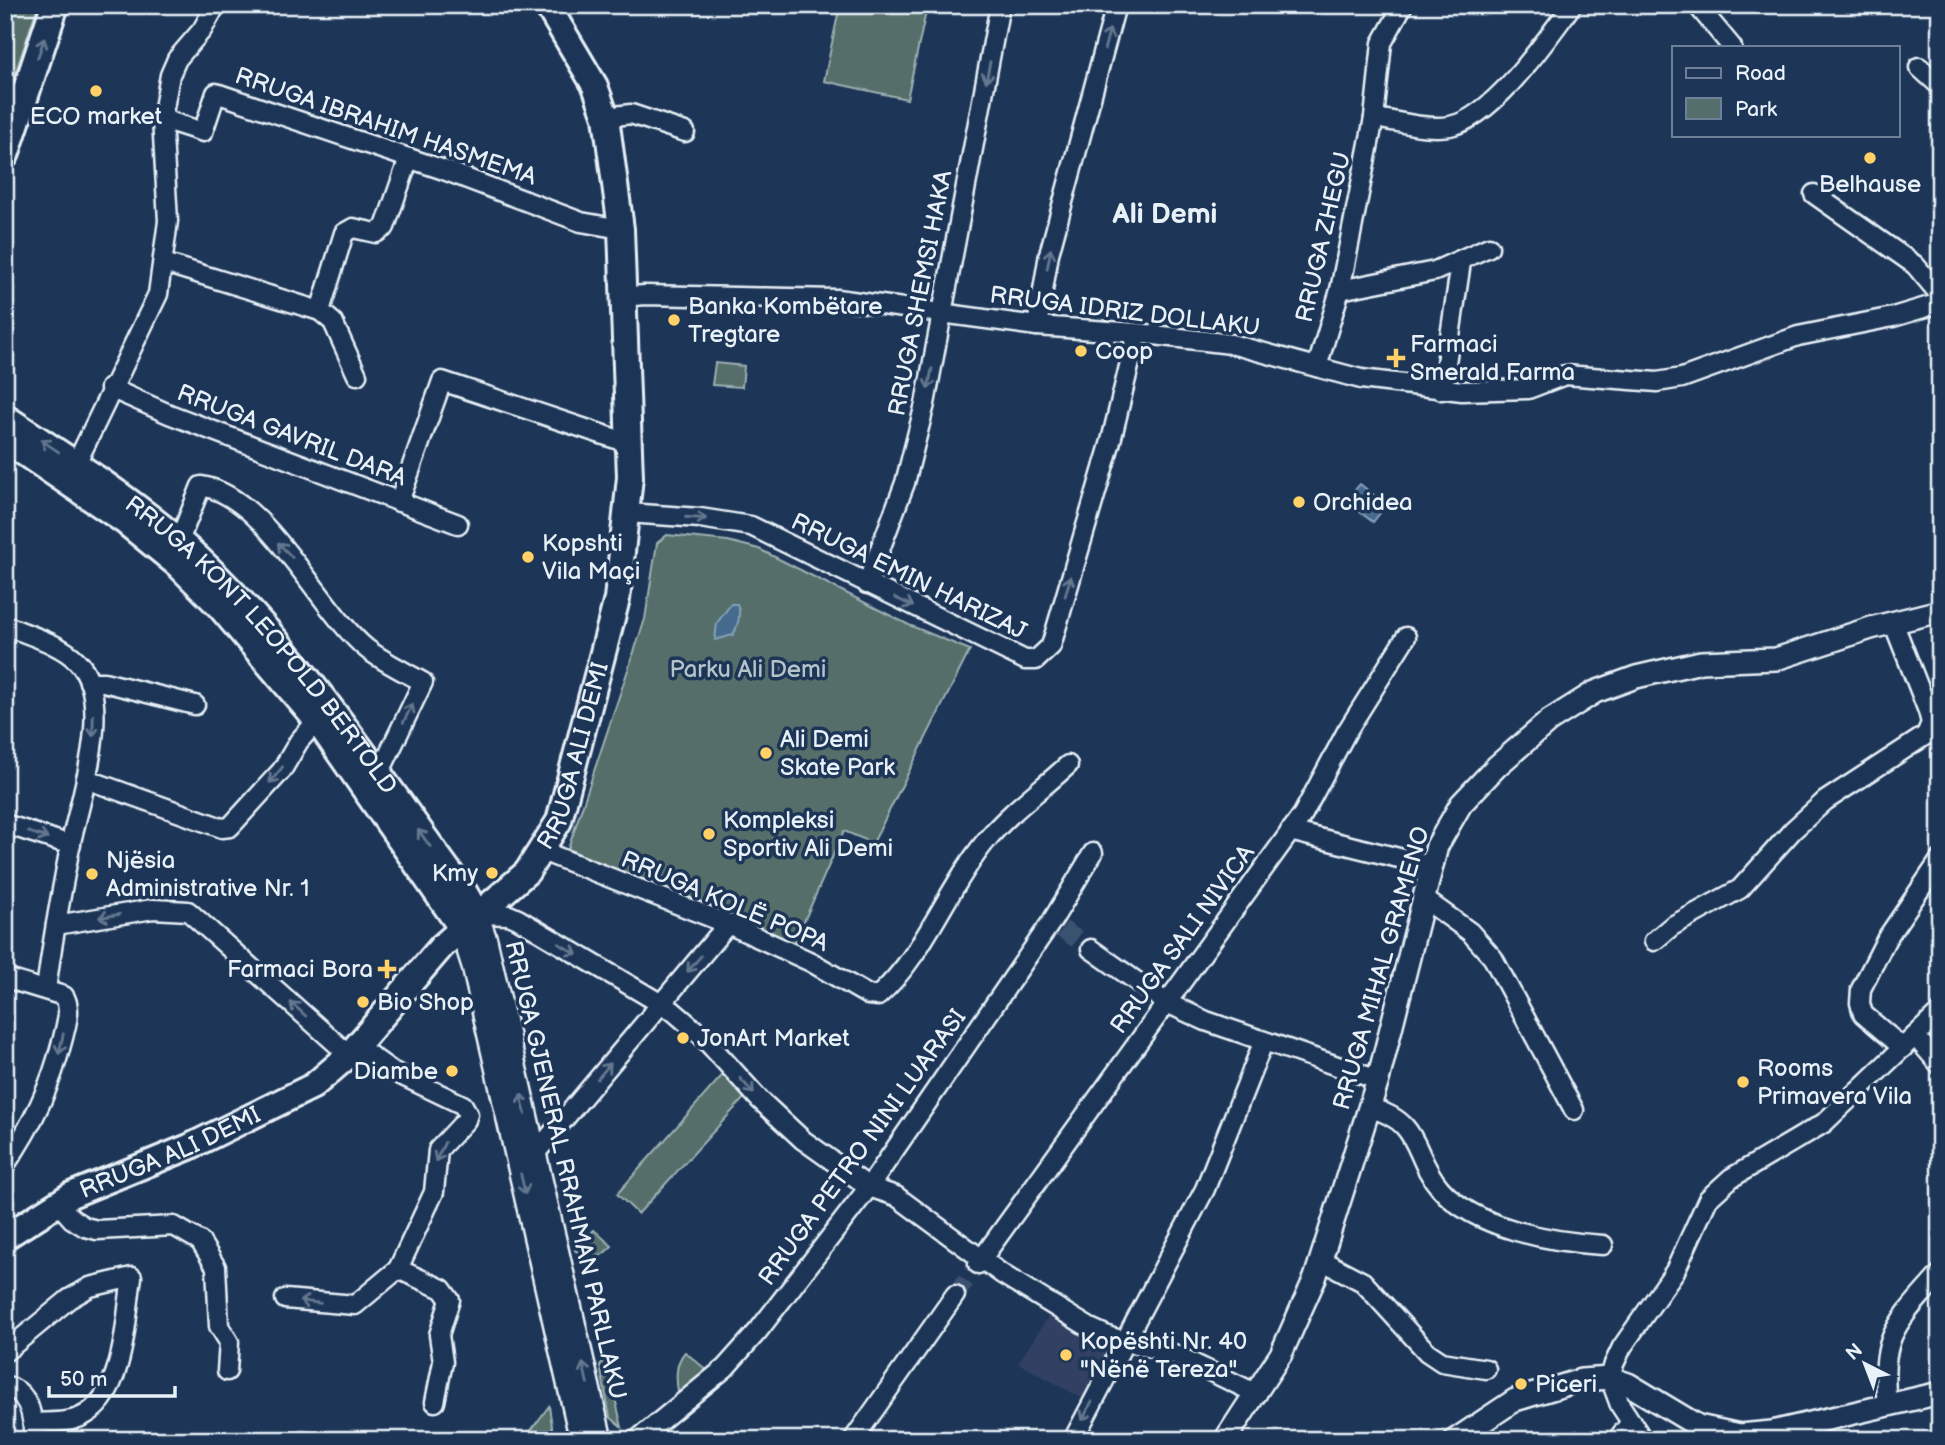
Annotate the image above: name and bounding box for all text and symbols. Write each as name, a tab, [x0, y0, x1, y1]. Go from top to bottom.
one-way arrow	[1101, 29, 1114, 51]
one-way arrow	[36, 38, 48, 60]
legend	[1672, 46, 1899, 136]
one-way arrow	[980, 60, 994, 83]
street label: RRUGA IBRAHIM HASMEMA	[231, 61, 541, 192]
text: Road	[1735, 61, 1786, 86]
marker: ECO market	[88, 83, 104, 99]
text: Park	[1735, 97, 1778, 122]
place label: ECO market	[30, 102, 163, 131]
street label: RRUGA ZHEGU	[1290, 149, 1357, 325]
marker: Belhause	[1862, 150, 1878, 166]
street label: RRUGA SHEMSI HAKA	[882, 168, 959, 418]
place label: Belhause	[1819, 170, 1921, 199]
district label: Ali Demi	[1112, 198, 1217, 231]
one-way arrow	[1042, 248, 1056, 271]
street label: RRUGA IDRIZ DOLLAKU	[988, 281, 1262, 342]
place label: Banka Kombëtare Tregtare	[688, 292, 883, 349]
marker: Banka Kombëtare Tregtare	[666, 312, 682, 328]
place label: Farmaci Smerald Farma	[1410, 330, 1575, 387]
place label: Coop	[1095, 337, 1153, 366]
marker: Coop	[1073, 343, 1089, 359]
marker: Farmaci Smerald Farma	[1388, 350, 1404, 366]
one-way arrow	[923, 367, 936, 390]
street label: RRUGA GAVRIL DARA	[173, 378, 411, 493]
one-way arrow	[41, 439, 60, 454]
place label: Orchidea	[1313, 488, 1413, 517]
street label: RRUGA KONT LEOPOLD BERTOLD	[119, 490, 403, 800]
marker: Orchidea	[1291, 494, 1307, 510]
street label: RRUGA EMIN HARIZAJ	[786, 507, 1031, 646]
one-way arrow	[684, 512, 706, 525]
place label: Kopshti Vila Maçi	[542, 529, 640, 586]
one-way arrow	[277, 542, 294, 559]
marker: Kopshti Vila Maçi	[520, 549, 536, 565]
one-way arrow	[1063, 576, 1076, 598]
one-way arrow	[893, 596, 914, 610]
park label: Parku Ali Demi	[670, 655, 826, 684]
street label: RRUGA ALI DEMI	[531, 659, 615, 855]
one-way arrow	[402, 703, 416, 724]
one-way arrow	[86, 714, 100, 737]
place label: Ali Demi Skate Park	[780, 725, 895, 782]
marker: Ali Demi Skate Park	[758, 745, 774, 761]
one-way arrow	[268, 766, 284, 784]
place label: Kompleksi Sportiv Ali Demi	[723, 806, 893, 863]
street label: RRUGA MIHAL GRAMENO	[1327, 823, 1436, 1113]
marker: Kompleksi Sportiv Ali Demi	[701, 826, 717, 842]
one-way arrow	[27, 829, 49, 842]
one-way arrow	[417, 829, 432, 847]
street label: RRUGA SALI NIVICA	[1104, 839, 1261, 1039]
street label: RRUGA KOLË POPA	[617, 845, 833, 958]
place label: Njësia Administrative Nr. 1	[106, 846, 310, 903]
place label: Kmy	[432, 859, 478, 888]
marker: Kmy	[484, 865, 500, 881]
marker: Njësia Administrative Nr. 1	[84, 866, 100, 882]
one-way arrow	[98, 910, 121, 923]
street label: RRUGA GJENERAL RRAHMAN PARLLAKU	[499, 938, 632, 1402]
one-way arrow	[557, 943, 577, 957]
one-way arrow	[686, 954, 702, 972]
place label: Farmaci Bora	[227, 955, 373, 984]
marker: Farmaci Bora	[379, 961, 395, 977]
place label: Bio Shop	[377, 988, 474, 1017]
marker: Bio Shop	[355, 994, 371, 1010]
one-way arrow	[290, 1001, 307, 1018]
street label: RRUGA PETRO NINI LUARASI	[752, 1004, 972, 1291]
place label: JonArt Market	[697, 1024, 850, 1053]
marker: JonArt Market	[675, 1030, 691, 1046]
one-way arrow	[54, 1032, 67, 1054]
place label: Rooms Primavera Vila	[1757, 1054, 1912, 1111]
place label: Diambe	[353, 1057, 438, 1086]
marker: Diambe	[444, 1063, 460, 1079]
one-way arrow	[597, 1063, 612, 1081]
marker: Rooms Primavera Vila	[1735, 1074, 1751, 1090]
one-way arrow	[739, 1076, 755, 1094]
one-way arrow	[515, 1093, 529, 1116]
street label: RRUGA ALI DEMI	[75, 1100, 265, 1205]
one-way arrow	[433, 1142, 446, 1163]
one-way arrow	[517, 1172, 530, 1195]
one-way arrow	[299, 1296, 322, 1309]
place label: Kopështi Nr. 40 "Nënë Tereza"	[1080, 1327, 1247, 1384]
north arrow	[1829, 1330, 1899, 1400]
text: N	[1842, 1339, 1868, 1366]
marker: Kopështi Nr. 40 "Nënë Tereza"	[1058, 1347, 1074, 1363]
scale bar	[49, 1354, 175, 1398]
one-way arrow	[578, 1362, 591, 1385]
text: 50 m	[60, 1367, 107, 1392]
place label: Piceri	[1535, 1370, 1597, 1399]
marker: Piceri	[1513, 1376, 1529, 1392]
one-way arrow	[1080, 1401, 1094, 1421]

